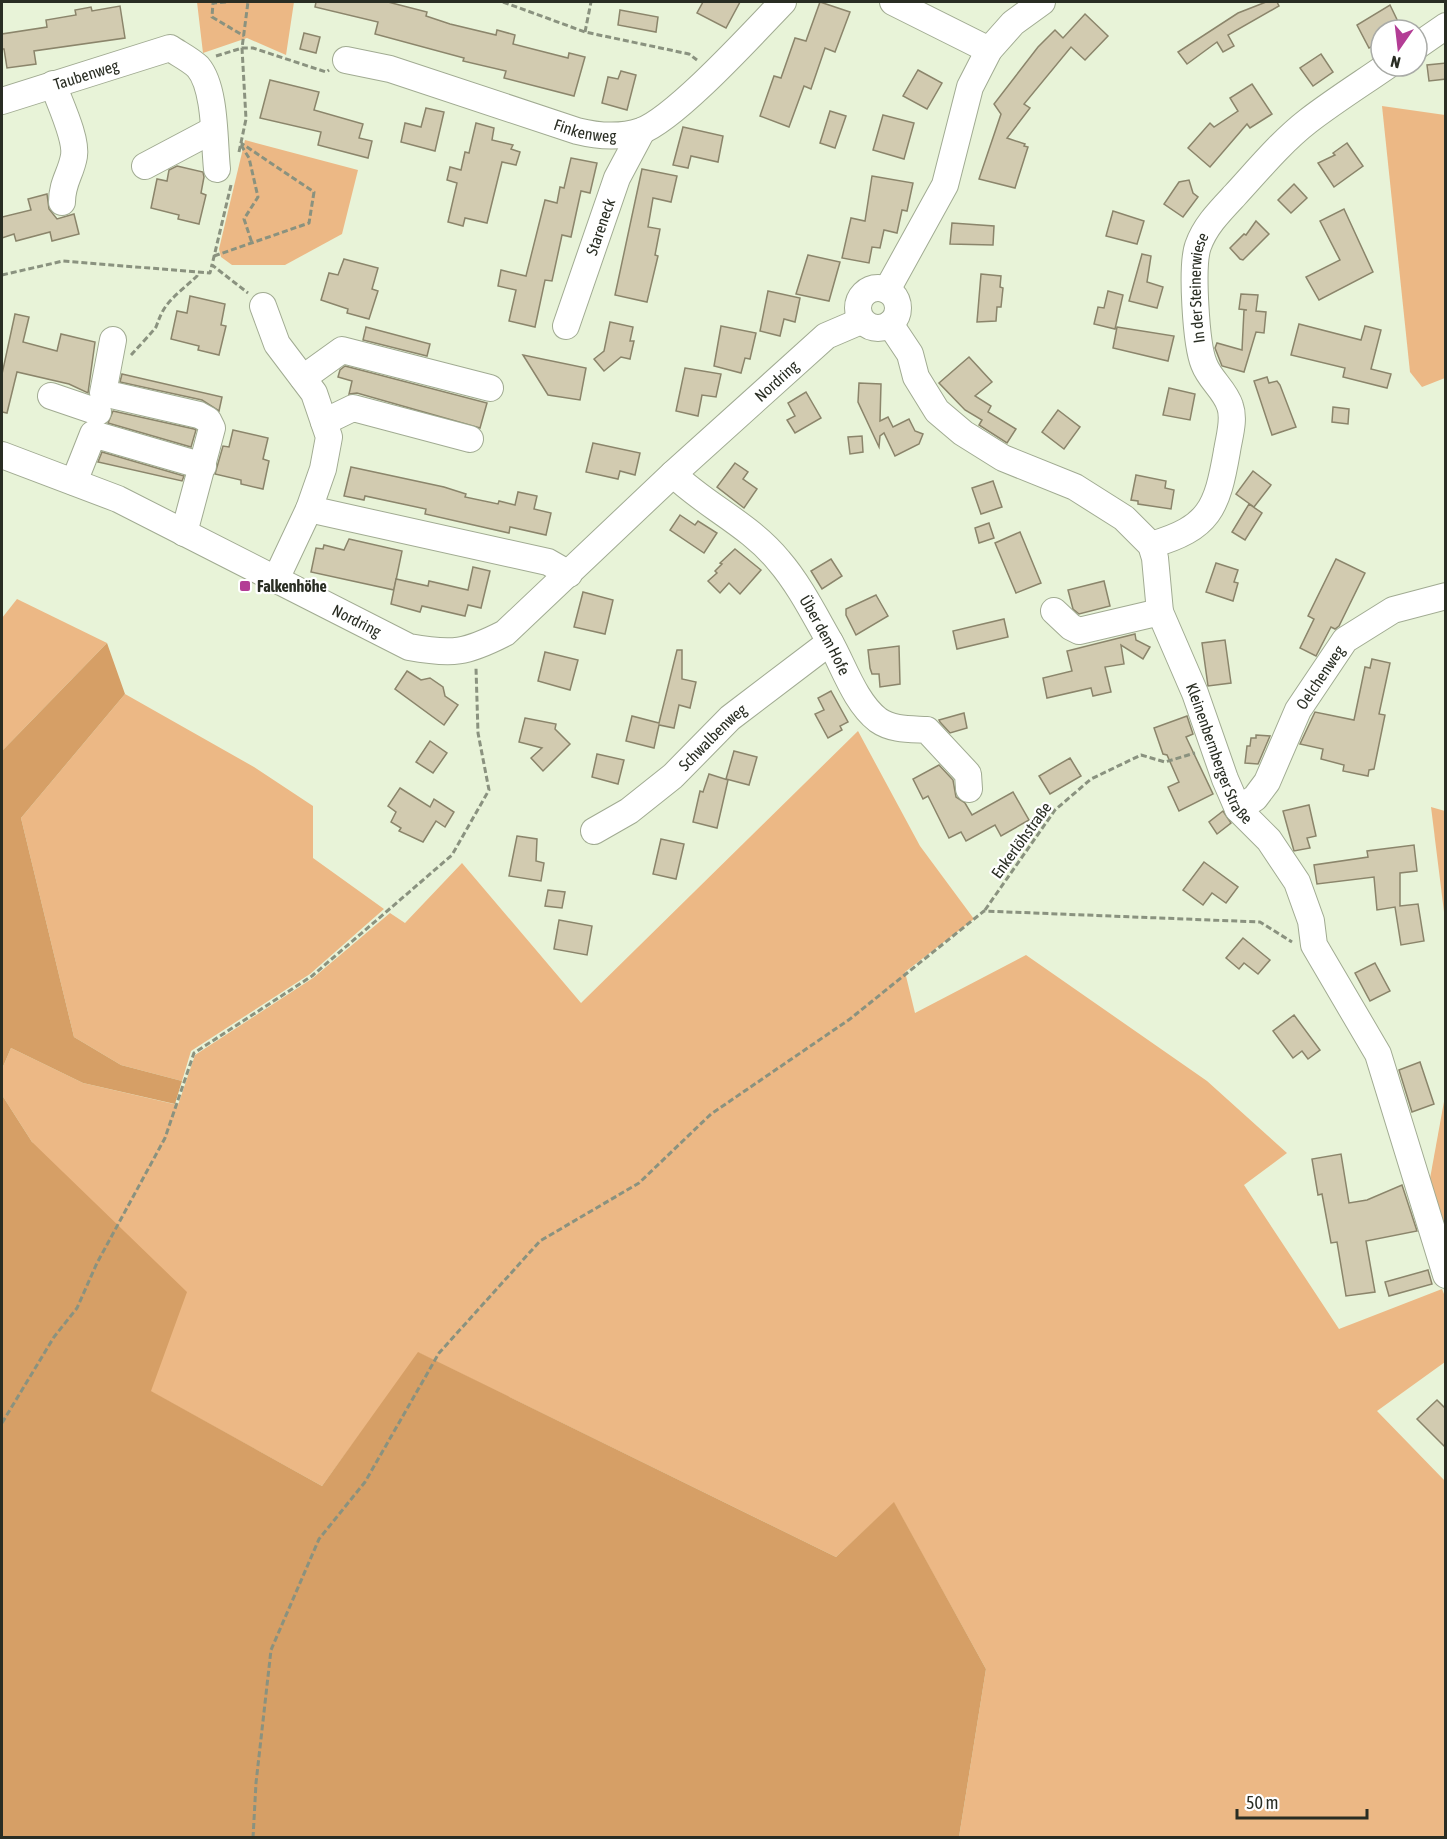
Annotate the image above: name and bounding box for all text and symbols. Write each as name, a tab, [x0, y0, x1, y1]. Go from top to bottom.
north arrow	[1369, 18, 1429, 78]
text: N	[1389, 53, 1402, 72]
street label: Taubenweg	[51, 56, 121, 93]
street label: Finkenweg	[552, 115, 617, 146]
street label: Stareneck	[582, 196, 618, 257]
street label: In der Steinerwiese	[1186, 229, 1212, 344]
street label: Nordring	[751, 356, 803, 405]
place label: Falkenhöhe	[257, 577, 327, 595]
marker: Falkenhöhe	[238, 579, 252, 593]
street label: Über dem Hofe	[796, 592, 854, 678]
street label: Nordring	[329, 601, 384, 641]
street label: Oelchenweg	[1292, 642, 1349, 713]
street label: Kleinenbernberger Straße	[1183, 680, 1256, 827]
street label: Schwalbenweg	[675, 700, 750, 774]
street label: Enkerlöhstraße	[987, 798, 1055, 882]
scale bar	[1237, 1782, 1368, 1820]
text: 50 m	[1246, 1792, 1278, 1813]

